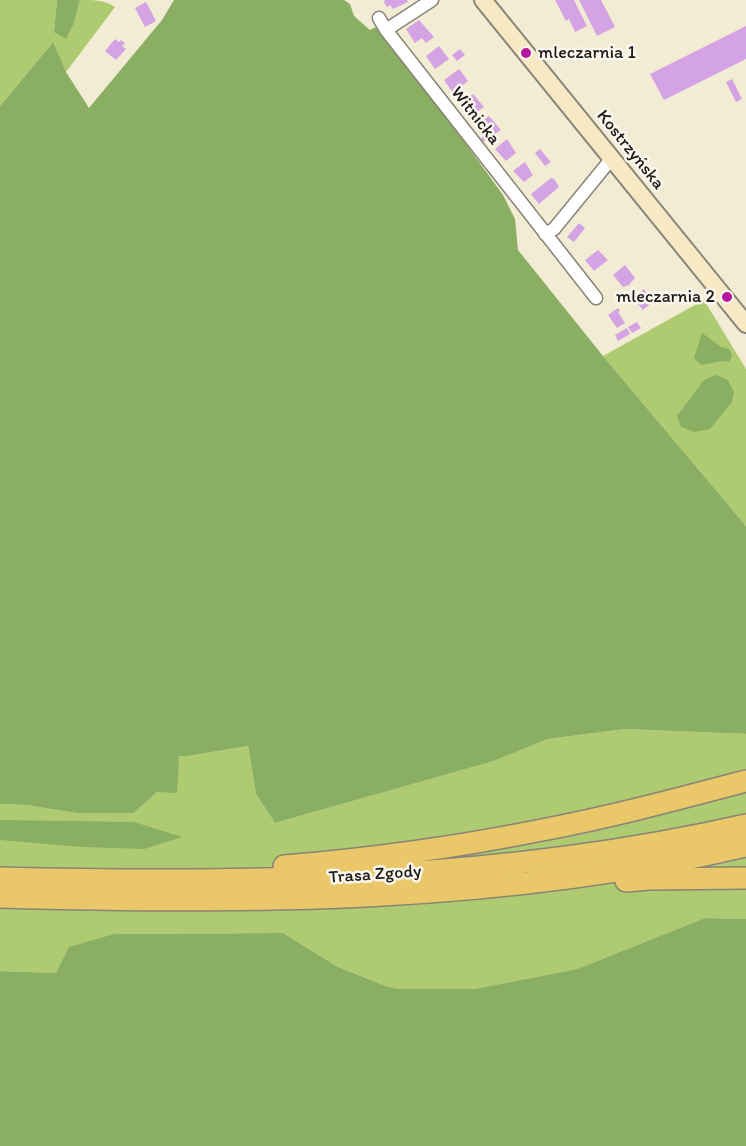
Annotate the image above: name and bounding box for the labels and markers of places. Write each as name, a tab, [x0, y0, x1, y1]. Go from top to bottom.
place label: mleczarnia 1	[538, 42, 636, 64]
marker: mleczarnia 1	[519, 46, 533, 60]
place label: mleczarnia 2	[616, 286, 715, 308]
marker: mleczarnia 2	[720, 290, 734, 304]

